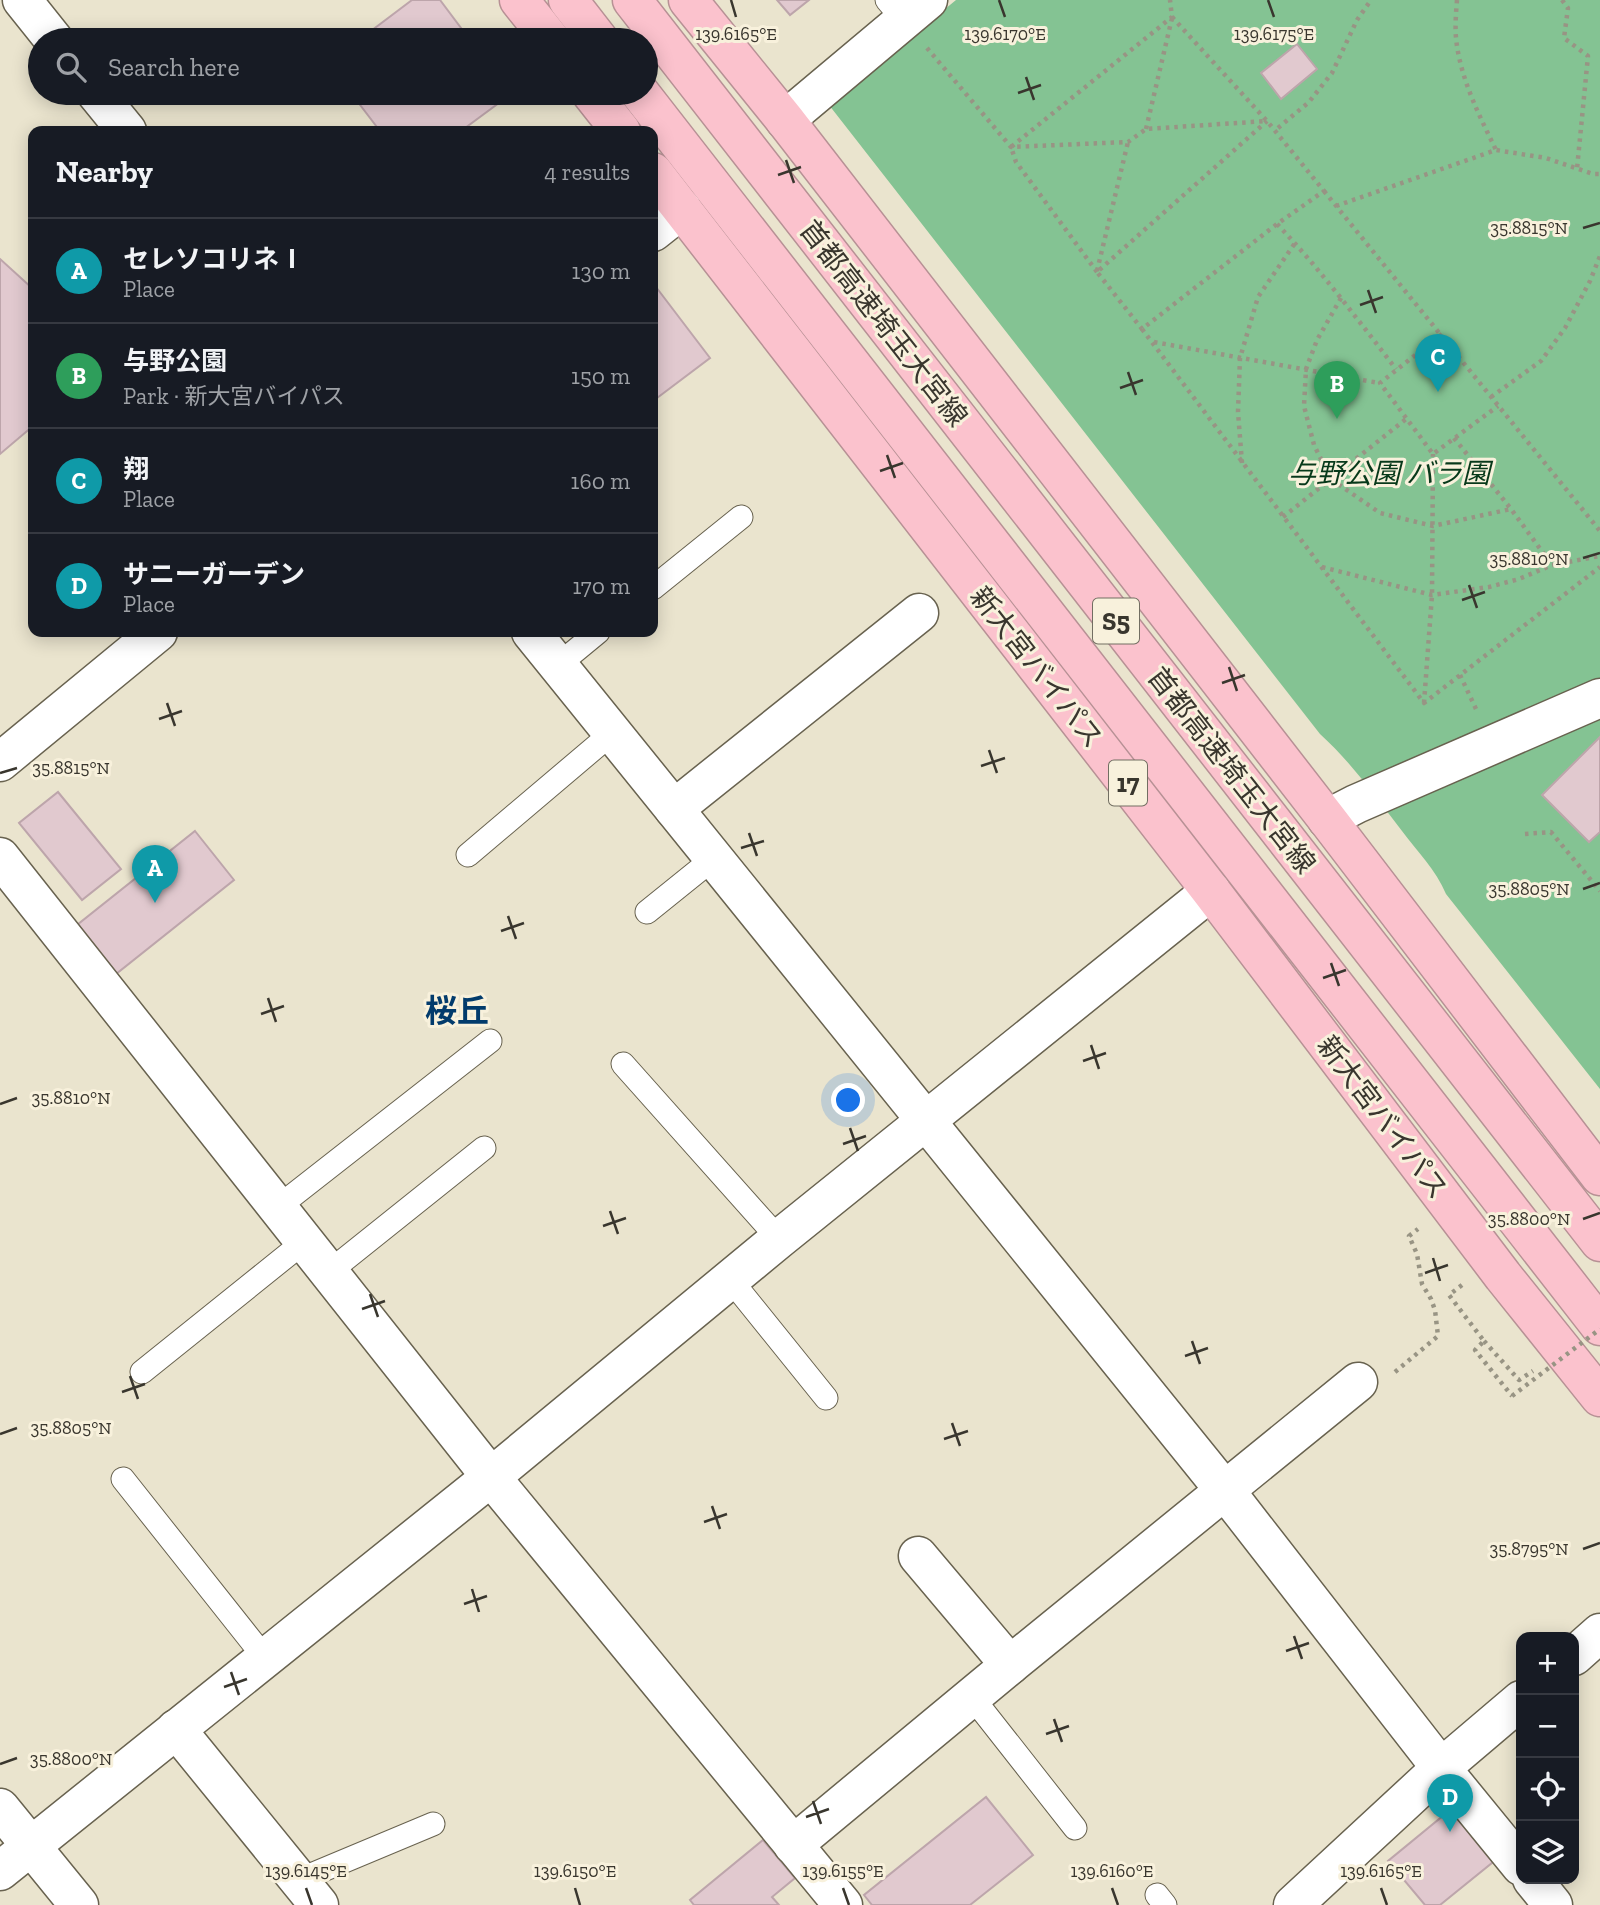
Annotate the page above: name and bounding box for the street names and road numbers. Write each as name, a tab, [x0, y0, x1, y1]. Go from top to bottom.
street label: 首都高速埼玉大宮線	[793, 214, 974, 433]
street label: 新大宮バイパス	[963, 580, 1110, 754]
road number: S5	[1093, 598, 1139, 643]
street label: 首都高速埼玉大宮線	[1141, 661, 1322, 880]
road number: 17	[1109, 761, 1147, 806]
street label: 新大宮バイパス	[1311, 1029, 1455, 1205]

